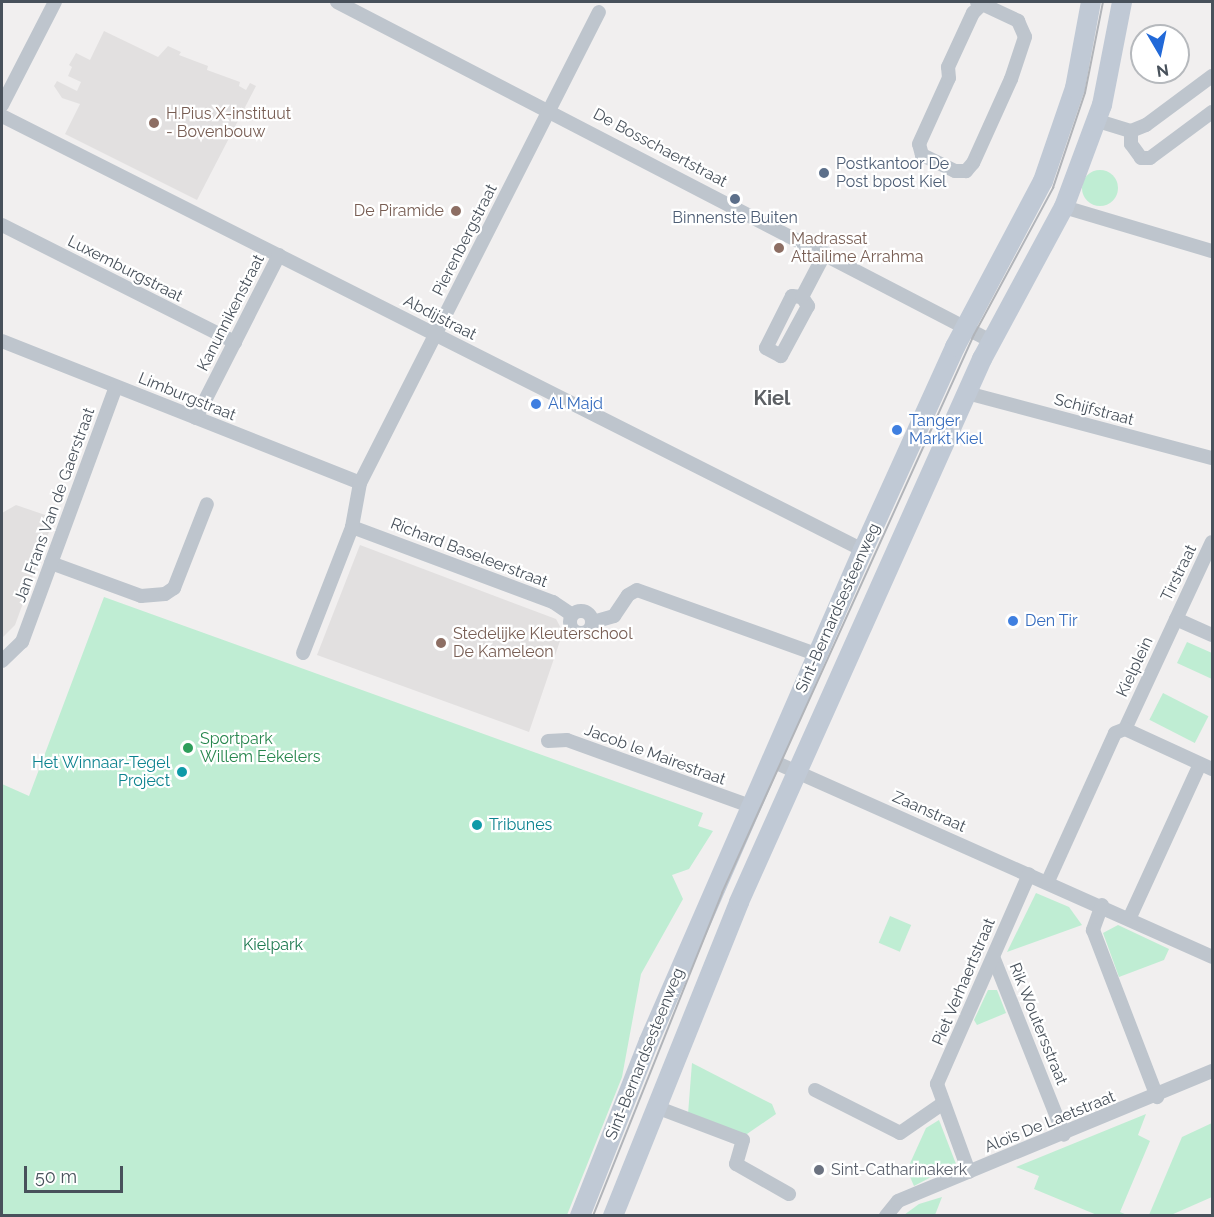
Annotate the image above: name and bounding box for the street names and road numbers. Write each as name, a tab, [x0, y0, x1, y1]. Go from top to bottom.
street label: De Bosschaertstraat	[590, 105, 730, 191]
street label: Pierenbergstraat	[429, 181, 501, 299]
street label: Luxemburgstraat	[64, 232, 186, 306]
street label: Kanunnikenstraat	[193, 252, 269, 374]
street label: Abdijstraat	[400, 291, 480, 345]
street label: Limburgstraat	[135, 369, 239, 425]
street label: Schijfstraat	[1052, 390, 1136, 430]
street label: Jan Frans Van de Gaerstraat	[11, 405, 99, 605]
street label: Richard Baseleerstraat	[388, 514, 550, 592]
street label: Sint-Bernardsesteenweg	[792, 520, 884, 696]
street label: Tirstraat	[1157, 542, 1201, 604]
street label: Kielplein	[1113, 634, 1157, 700]
street label: Jacob le Mairestraat	[582, 721, 728, 789]
street label: Zaanstraat	[889, 787, 969, 837]
street label: Piet Verhaertstraat	[928, 915, 1000, 1049]
street label: Rik Woutersstraat	[1005, 960, 1071, 1088]
street label: Sint-Bernardsesteenweg	[602, 965, 688, 1143]
street label: Aloïs De Laetstraat	[982, 1087, 1118, 1157]

